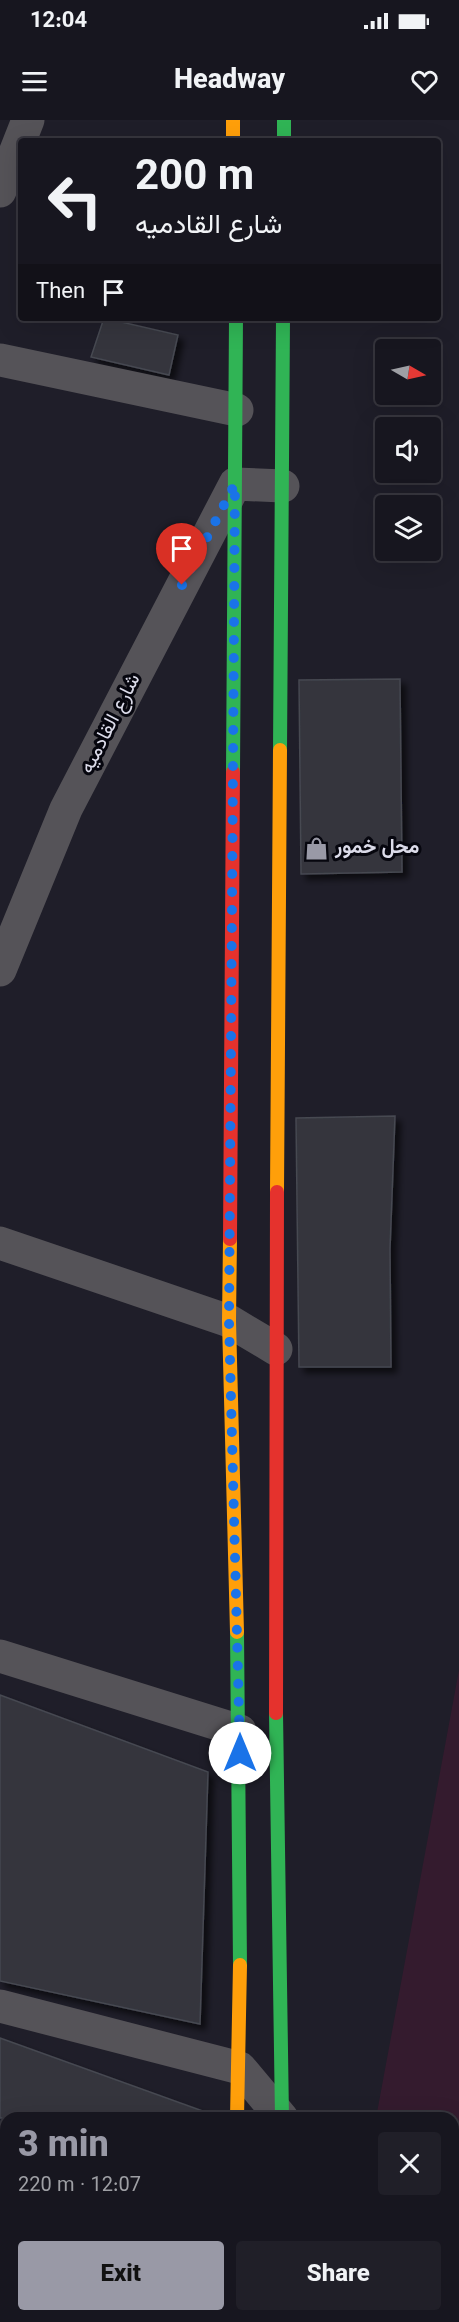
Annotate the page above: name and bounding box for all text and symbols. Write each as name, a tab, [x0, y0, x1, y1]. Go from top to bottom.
text: 12:04	[30, 4, 87, 39]
text: Headway	[174, 60, 285, 103]
icon: menu	[18, 65, 51, 98]
icon: heart	[408, 65, 441, 98]
text: 200 m	[135, 146, 254, 212]
icon: left	[36, 162, 114, 240]
text: شارع القادميه	[135, 205, 282, 248]
text: Then	[36, 275, 85, 310]
icon: arrive	[97, 276, 130, 309]
north arrow	[375, 339, 441, 405]
map controls	[375, 339, 441, 561]
button: sound	[375, 417, 441, 483]
button: layers	[375, 495, 441, 561]
pin	[156, 523, 207, 585]
icon: arrive	[165, 532, 198, 565]
street label: شارع القادميه	[72, 668, 150, 780]
place label: محل خمور	[334, 832, 420, 864]
shop icon: محل خمور	[304, 835, 330, 861]
position arrow	[208, 1721, 272, 1785]
text: 3 min	[18, 2119, 109, 2175]
button: close	[378, 2132, 441, 2195]
text: 220 m · 12:07	[18, 2170, 141, 2202]
button: Exit	[18, 2241, 224, 2310]
button: Share	[236, 2241, 441, 2310]

